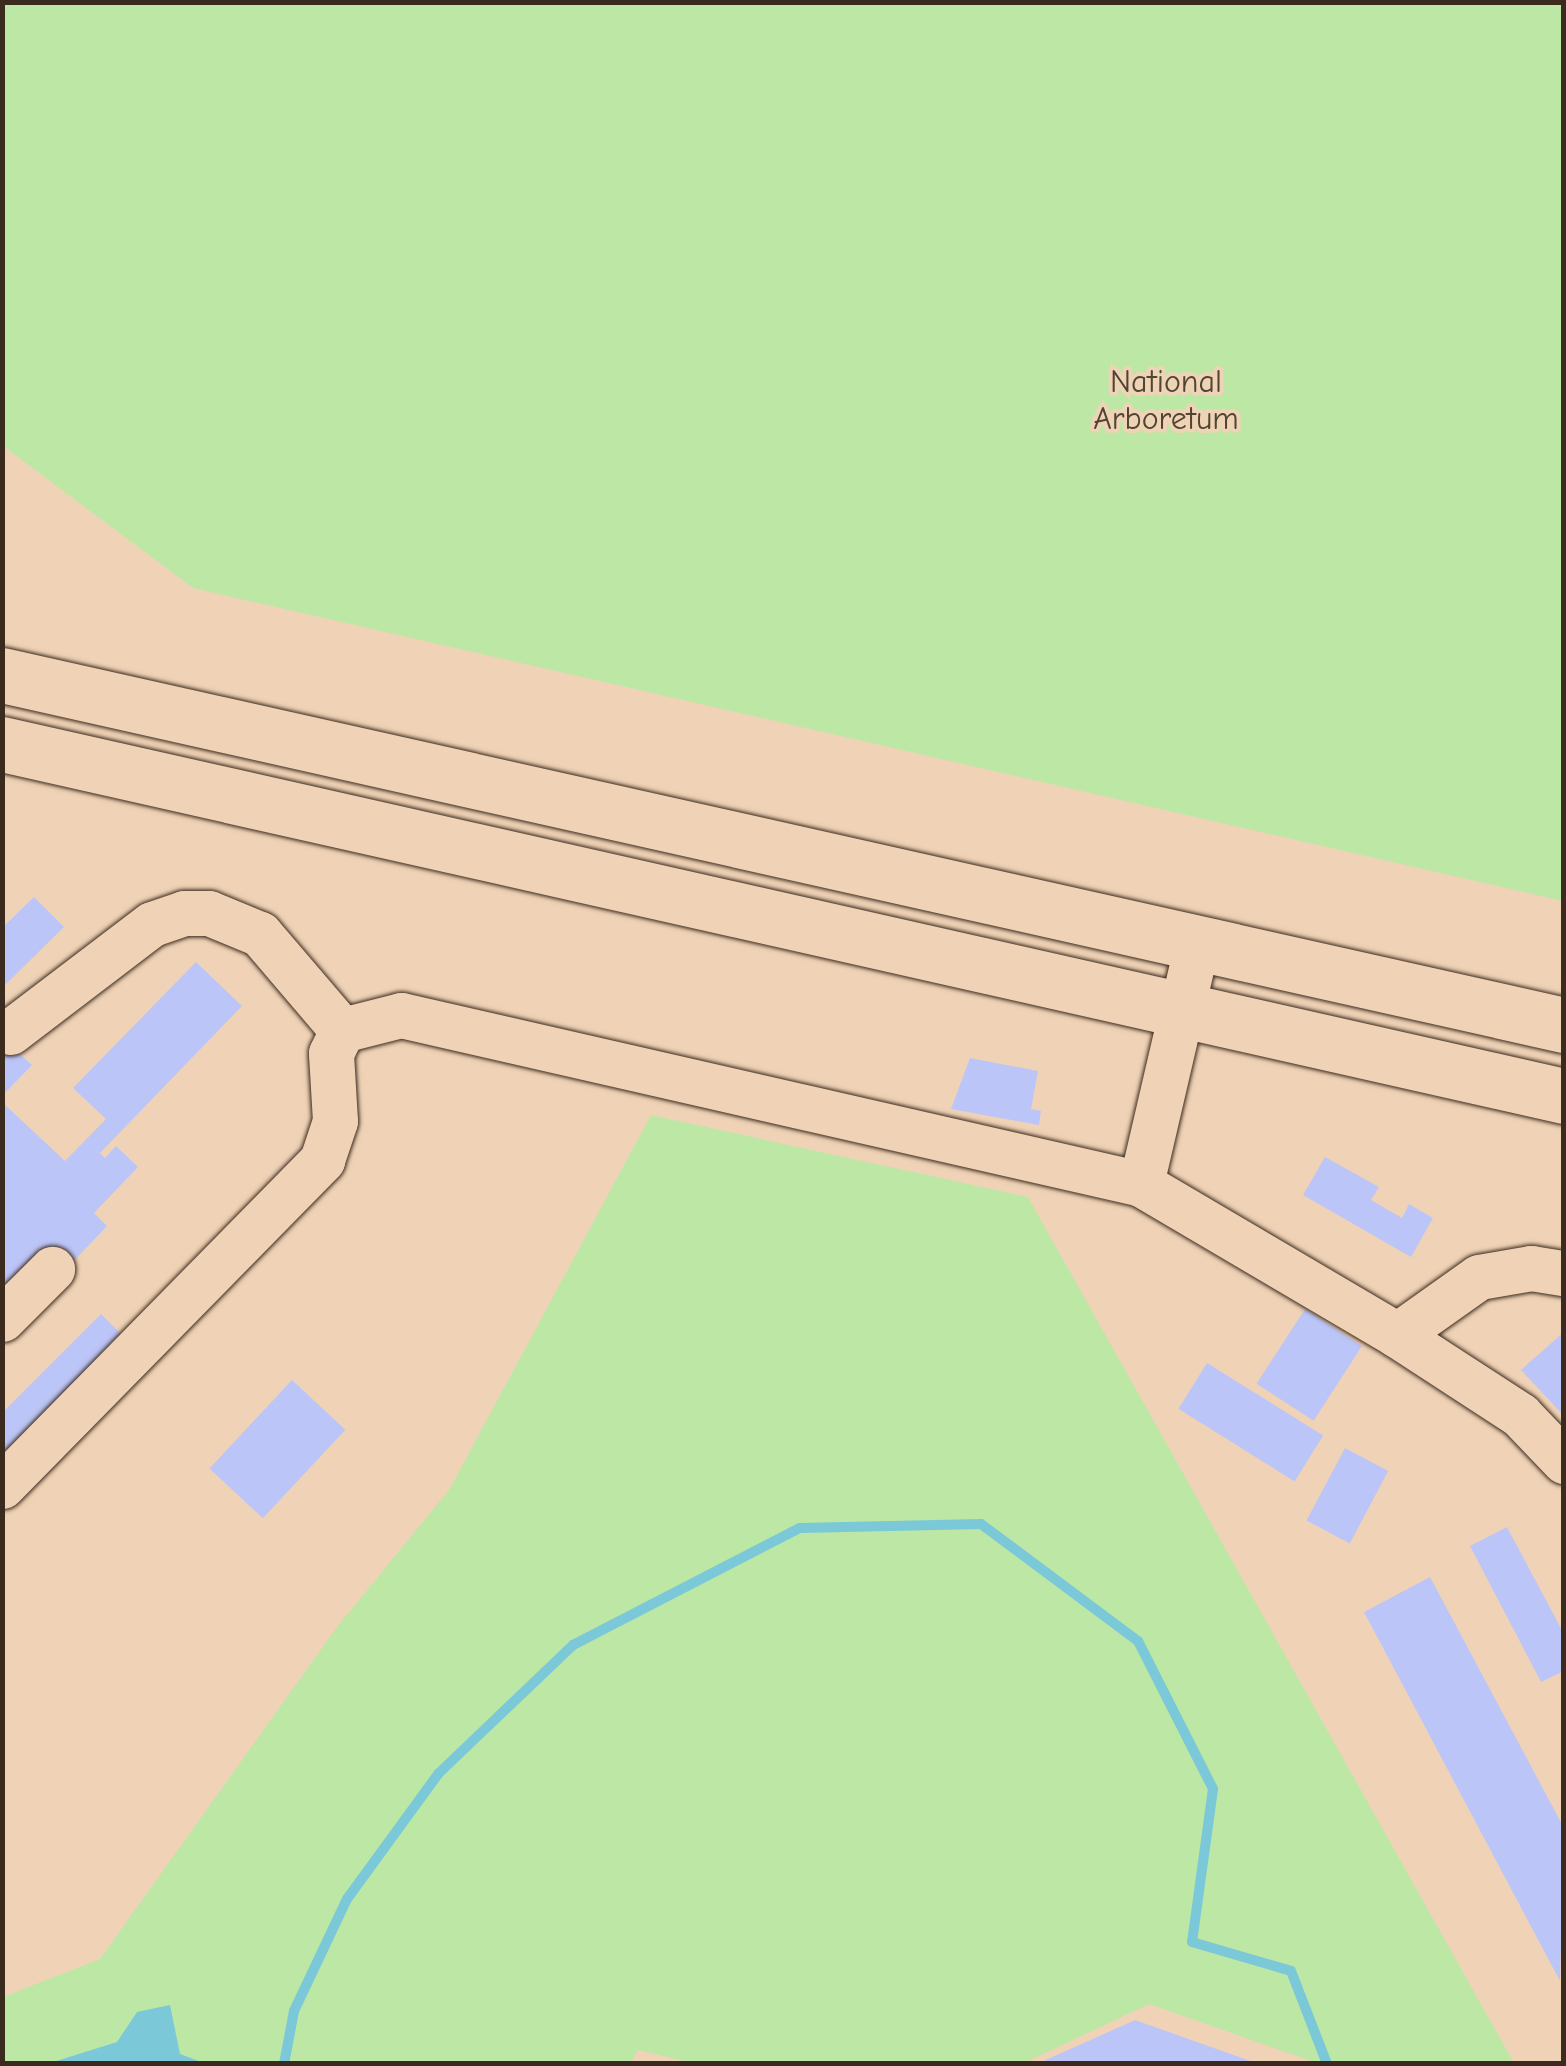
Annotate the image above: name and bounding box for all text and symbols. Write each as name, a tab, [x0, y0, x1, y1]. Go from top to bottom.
park label: National Arboretum	[1093, 364, 1239, 439]

